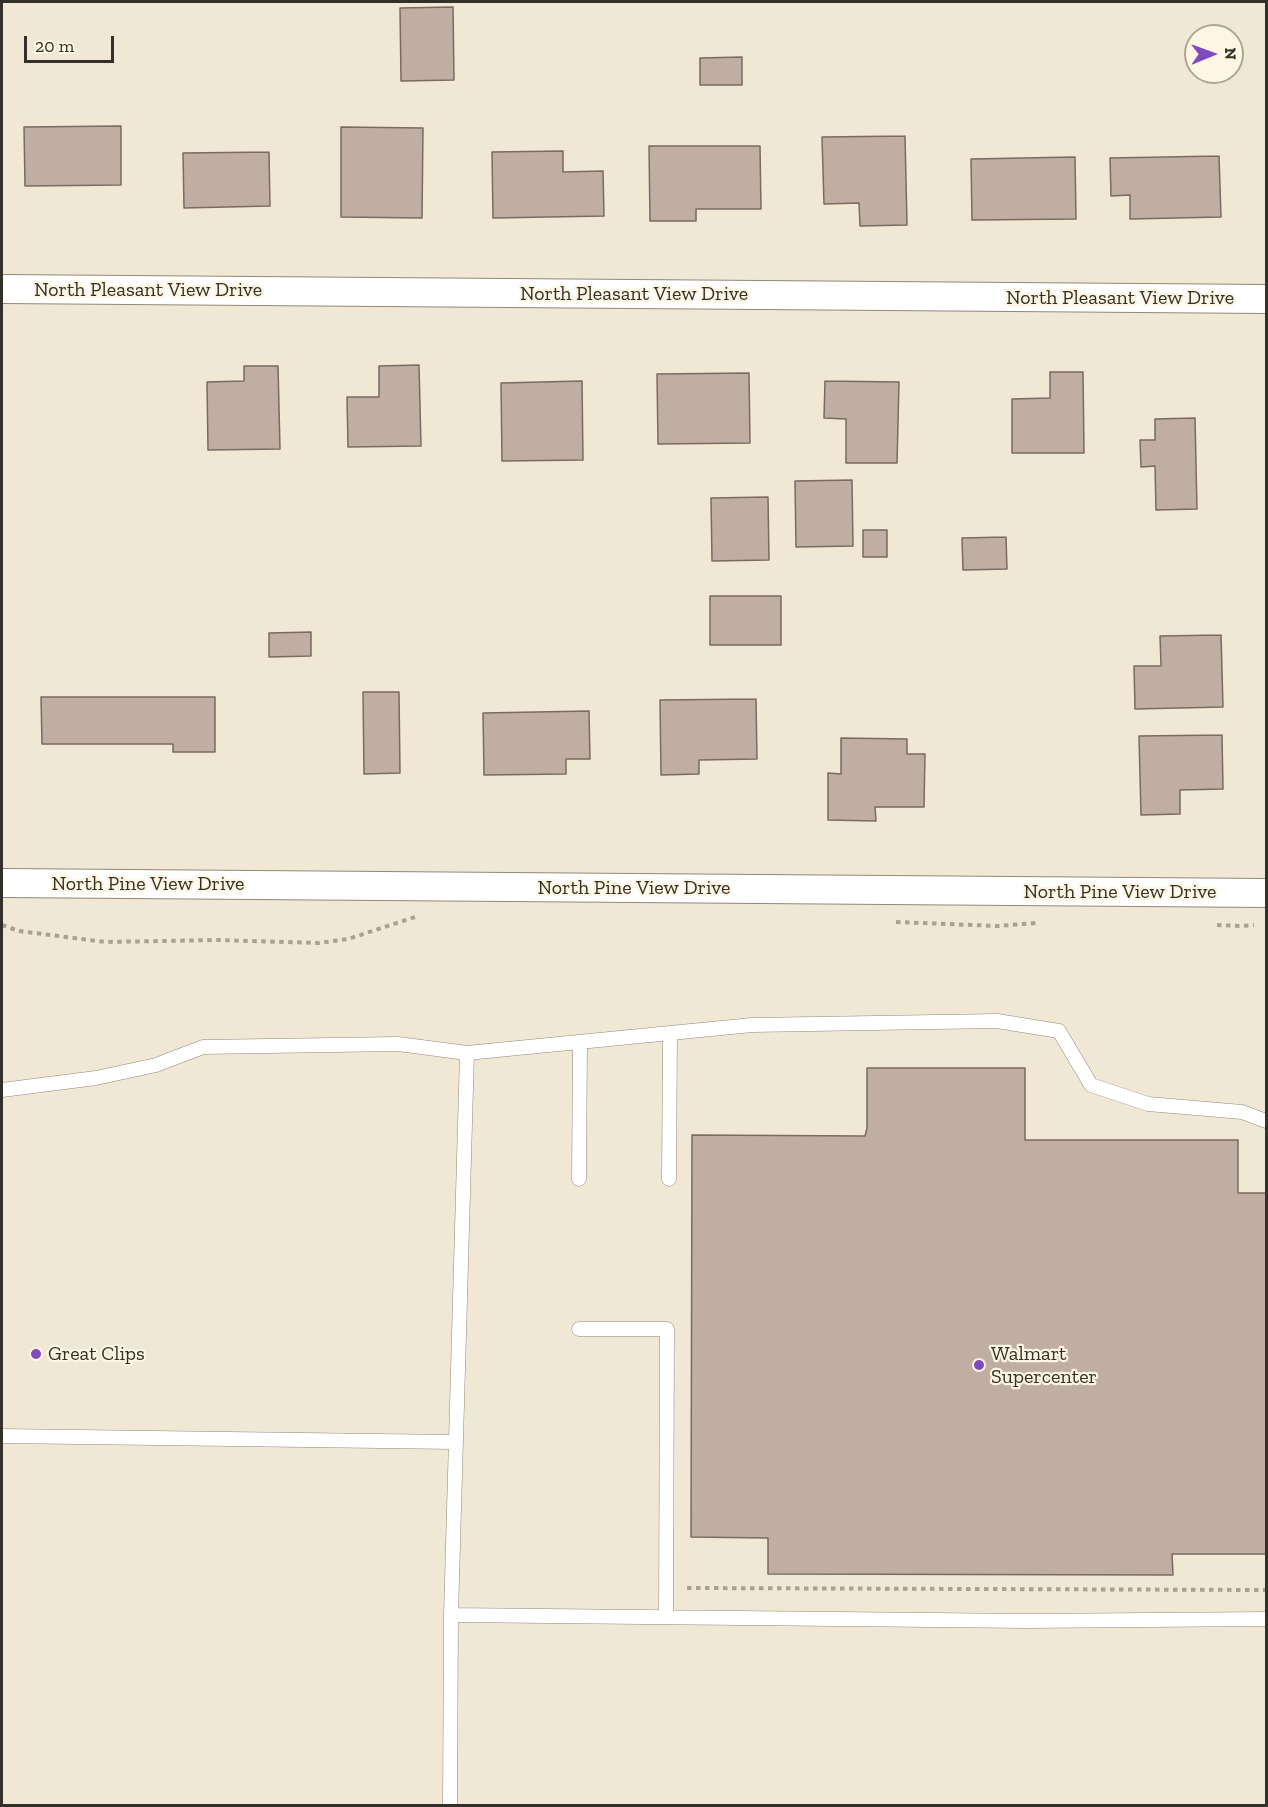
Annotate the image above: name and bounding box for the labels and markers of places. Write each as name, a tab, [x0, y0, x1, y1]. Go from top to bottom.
place label: Great Clips	[48, 1342, 145, 1366]
place label: Walmart Supercenter	[991, 1342, 1097, 1389]
marker: Great Clips	[29, 1347, 43, 1361]
marker: Walmart Supercenter	[972, 1358, 986, 1372]

